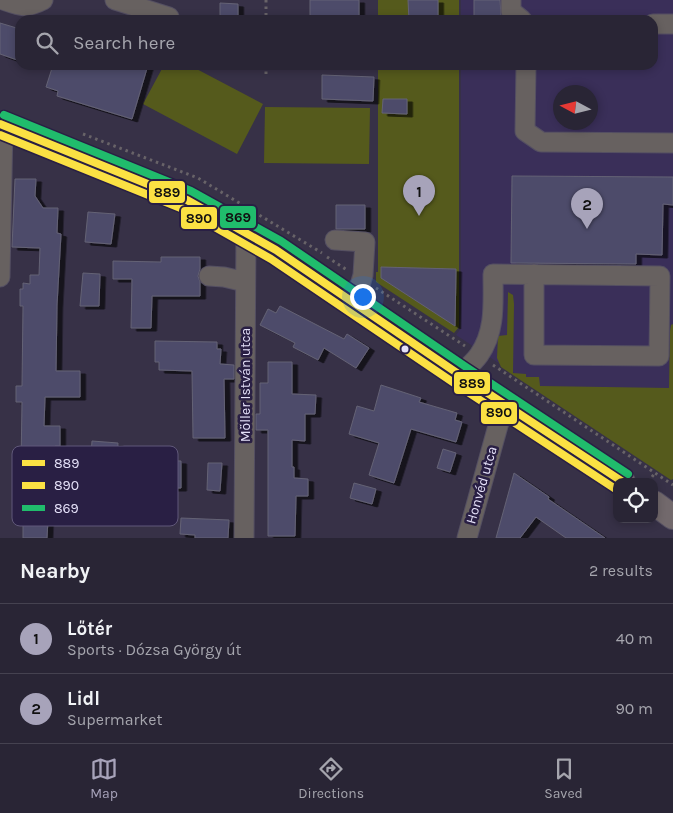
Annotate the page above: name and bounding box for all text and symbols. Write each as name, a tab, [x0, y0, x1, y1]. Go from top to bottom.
search box	[15, 15, 658, 70]
icon: search	[33, 29, 61, 57]
text: Search here	[73, 32, 175, 54]
north arrow	[553, 85, 598, 130]
pin: 1	[403, 175, 435, 216]
line badge: 889	[148, 180, 186, 204]
text: 889	[154, 184, 180, 201]
pin: 2	[571, 188, 603, 229]
line badge: 869	[219, 205, 257, 229]
line badge: 890	[180, 206, 218, 230]
text: 869	[225, 209, 251, 226]
text: 890	[186, 210, 212, 227]
your location	[350, 284, 376, 310]
street label: Möller István utca	[237, 328, 254, 442]
unlabelled marker	[400, 344, 410, 354]
line badge: 889	[453, 371, 491, 395]
text: 889	[459, 375, 485, 392]
line badge: 890	[480, 401, 518, 425]
text: 890	[486, 404, 512, 421]
street label: Honvéd utca	[462, 444, 501, 526]
legend	[12, 446, 178, 526]
text: 889	[54, 455, 79, 472]
text: 890	[54, 477, 79, 494]
map controls	[613, 478, 658, 523]
button: locate	[613, 478, 658, 523]
text: 869	[54, 500, 79, 517]
text: Nearby	[20, 559, 90, 583]
text: 2 results	[589, 561, 653, 580]
text: Lőtér	[67, 618, 112, 640]
text: 1	[33, 629, 39, 648]
text: 40 m	[616, 629, 653, 648]
text: Sports · Dózsa György út	[67, 640, 242, 659]
text: Lidl	[67, 688, 100, 710]
text: 2	[31, 699, 41, 718]
text: 90 m	[615, 699, 653, 718]
text: Supermarket	[67, 710, 163, 729]
tab: Map	[90, 755, 118, 802]
tab: Directions	[298, 755, 364, 802]
tab: Saved	[544, 755, 583, 802]

